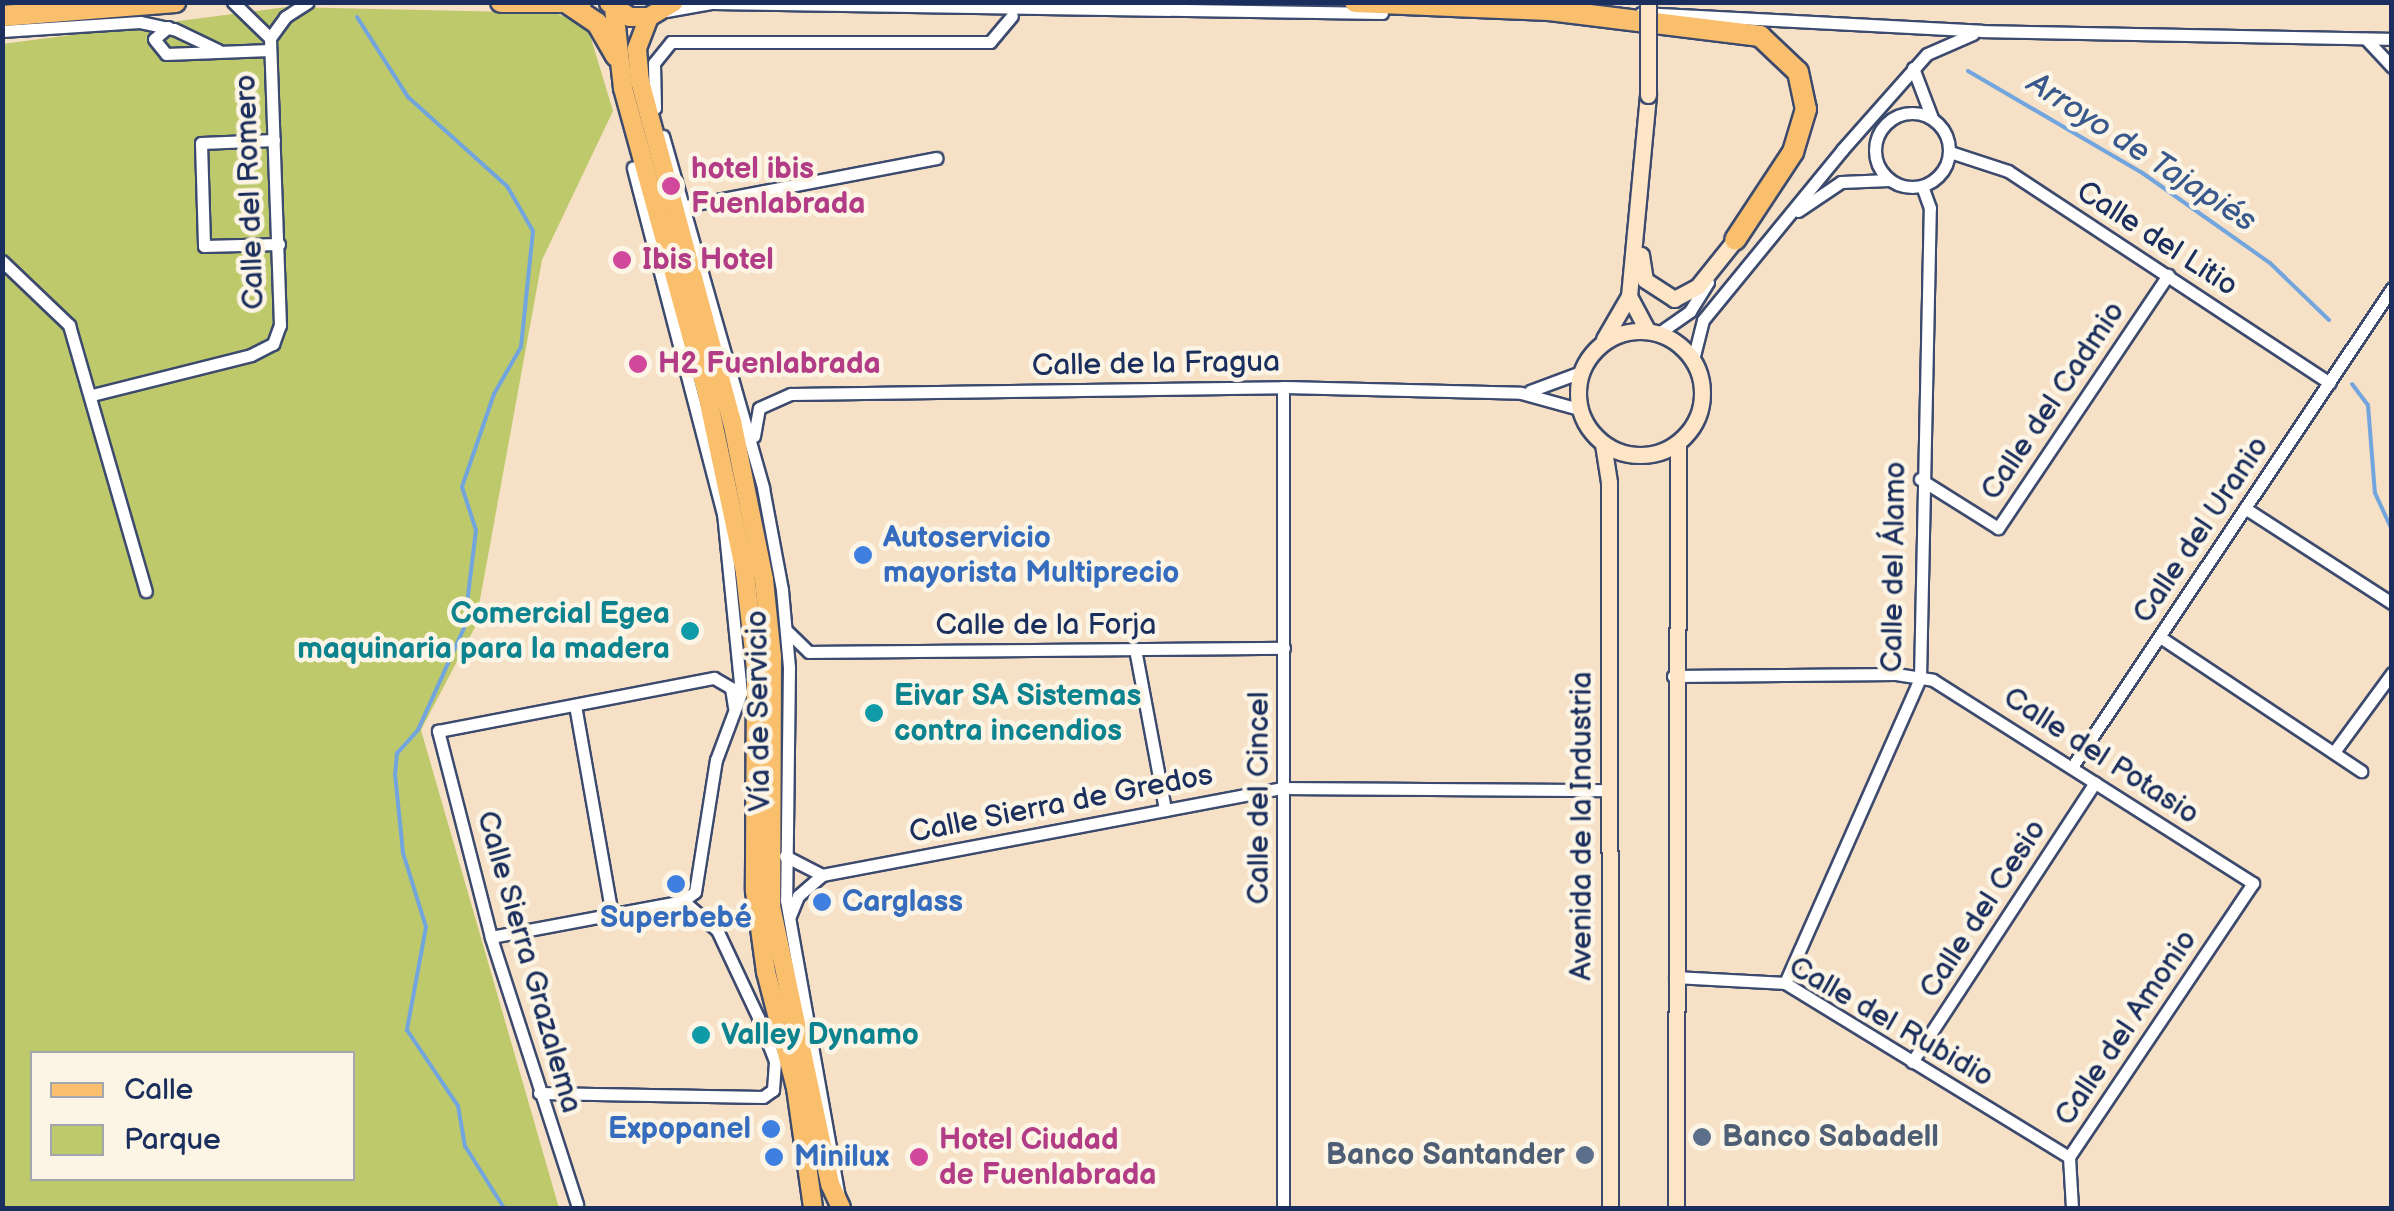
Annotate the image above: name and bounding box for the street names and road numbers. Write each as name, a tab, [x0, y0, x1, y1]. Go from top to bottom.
street label: Calle del Romero	[228, 74, 272, 310]
street label: Calle del Litio	[2070, 174, 2244, 304]
street label: Calle del Cadmio	[1973, 295, 2133, 507]
street label: Calle de la Fragua	[1032, 344, 1280, 384]
street label: Calle del Uranio	[2125, 430, 2277, 630]
street label: Calle del Álamo	[1874, 461, 1914, 673]
street label: Calle de la Forja	[936, 607, 1156, 643]
street label: Vía de Servicio	[739, 610, 779, 812]
street label: Avenida de la Industria	[1564, 671, 1600, 981]
street label: Calle del Potasio	[1997, 679, 2205, 833]
street label: Calle del Cincel	[1241, 692, 1277, 904]
street label: Calle Sierra de Gredos	[906, 757, 1216, 851]
street label: Calle Sierra Grazalema	[469, 807, 589, 1117]
street label: Calle del Cesio	[1912, 813, 2054, 1005]
street label: Calle del Amonio	[2047, 923, 2205, 1133]
street label: Calle del Rubidio	[1782, 949, 2000, 1095]

